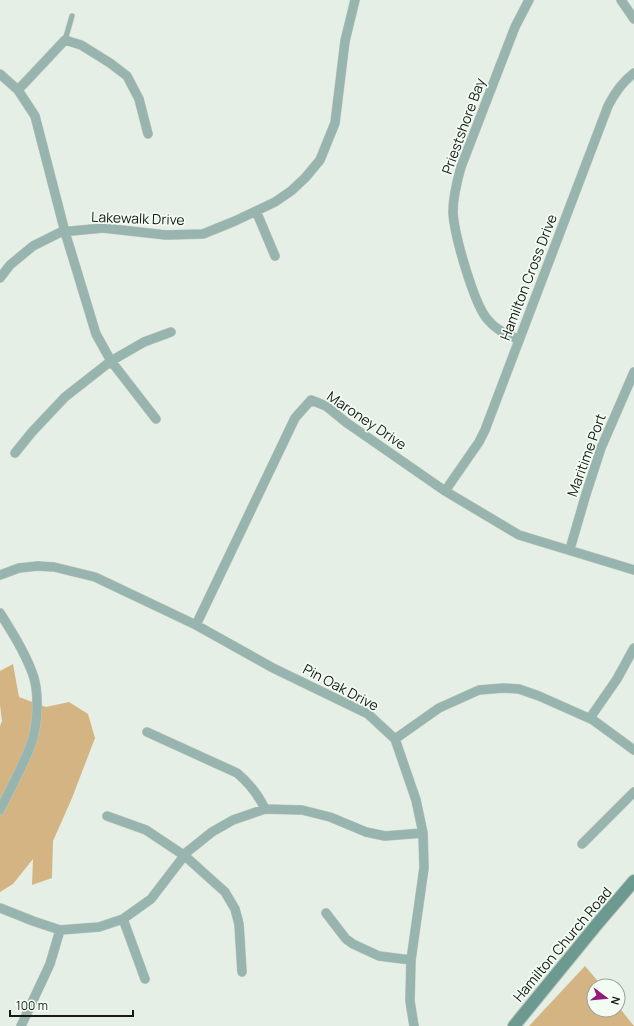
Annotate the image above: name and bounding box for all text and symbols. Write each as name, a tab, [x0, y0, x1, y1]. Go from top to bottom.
street label: Priestshore Bay	[437, 75, 489, 177]
street label: Lakewalk Drive	[91, 207, 185, 229]
street label: Hamilton Cross Drive	[495, 211, 561, 343]
street label: Maroney Drive	[324, 386, 410, 454]
street label: Maritime Port	[562, 411, 610, 499]
street label: Pin Oak Drive	[300, 659, 382, 715]
street label: Hamilton Church Road	[508, 883, 616, 1005]
north arrow	[586, 978, 626, 1018]
scale bar	[10, 992, 133, 1018]
text: N	[608, 995, 624, 1007]
text: 100 m	[16, 997, 48, 1014]

